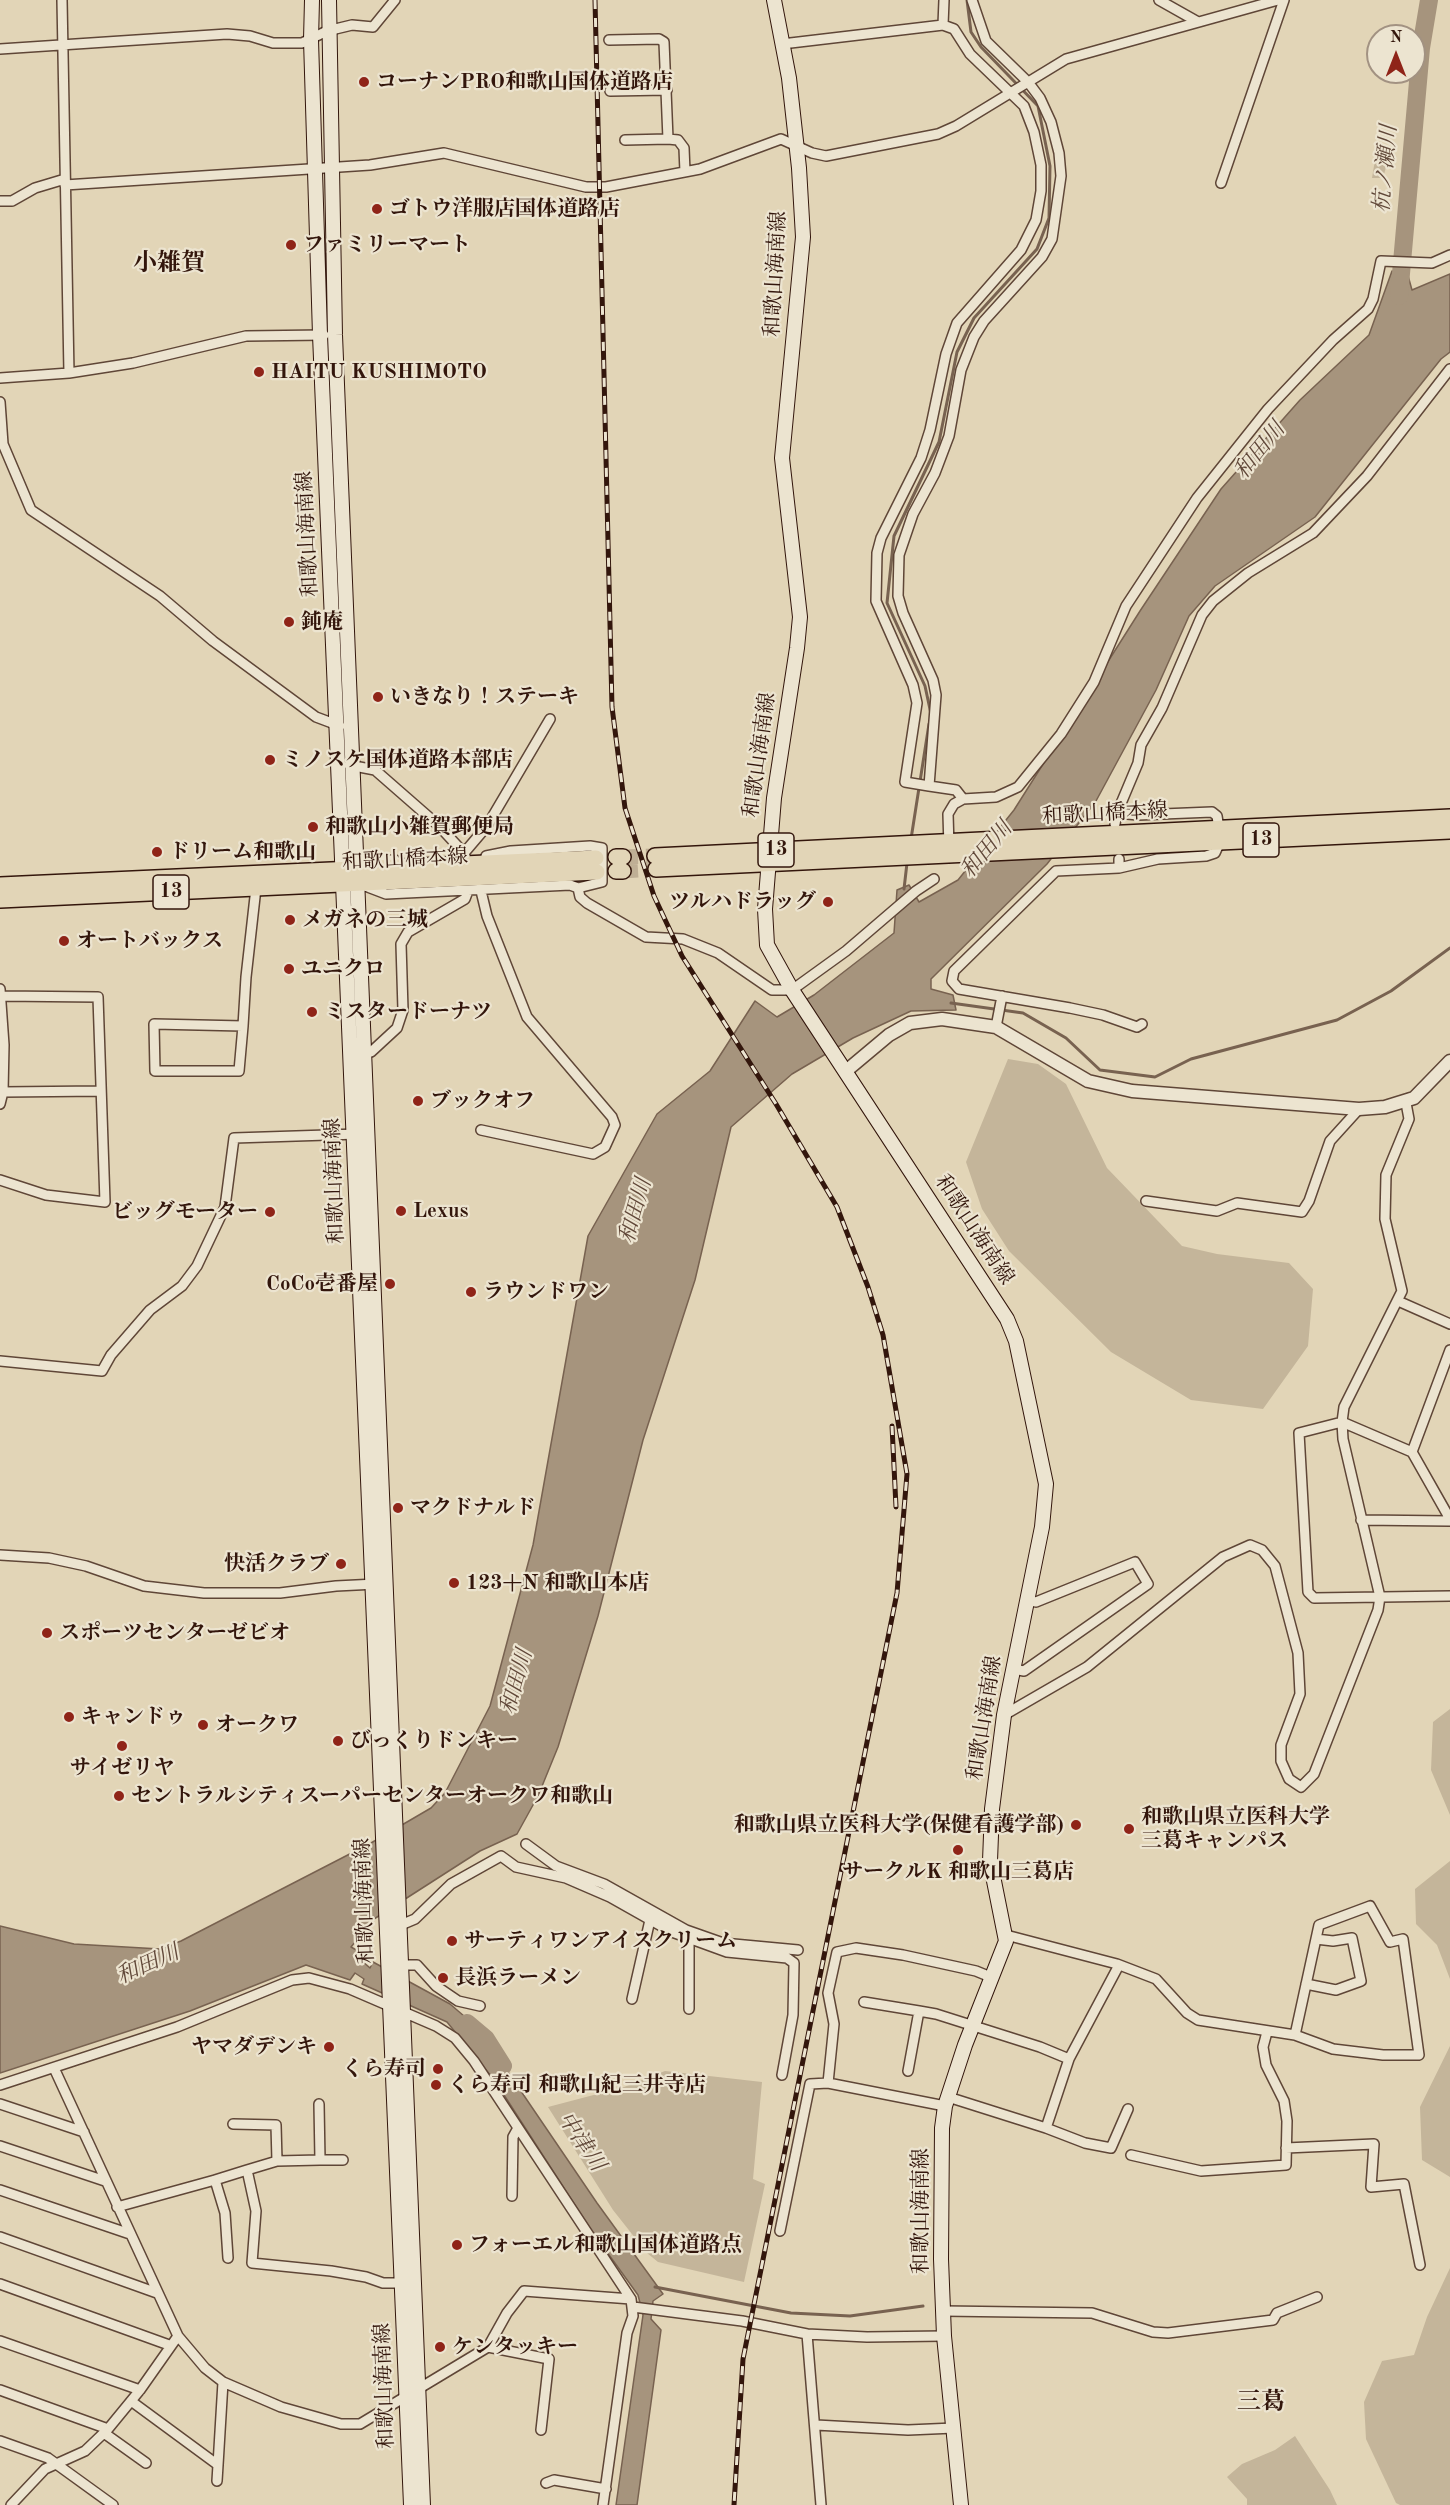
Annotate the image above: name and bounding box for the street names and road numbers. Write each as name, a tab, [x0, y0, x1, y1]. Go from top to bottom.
street label: 和歌山海南線	[760, 210, 792, 338]
street label: 和歌山海南線	[292, 470, 324, 598]
street label: 和歌山海南線	[739, 691, 781, 819]
street label: 和歌山橋本線	[1041, 798, 1169, 830]
road number: 13	[1243, 823, 1279, 857]
road number: 13	[758, 833, 794, 867]
street label: 和歌山橋本線	[341, 844, 469, 876]
road number: 13	[153, 875, 189, 909]
street label: 和歌山海南線	[320, 1118, 350, 1244]
street label: 和歌山海南線	[929, 1170, 1019, 1290]
street label: 和歌山海南線	[963, 1654, 1007, 1782]
street label: 和歌山海南線	[350, 1838, 380, 1964]
street label: 和歌山海南線	[908, 2148, 934, 2274]
street label: 和歌山海南線	[370, 2323, 400, 2449]

